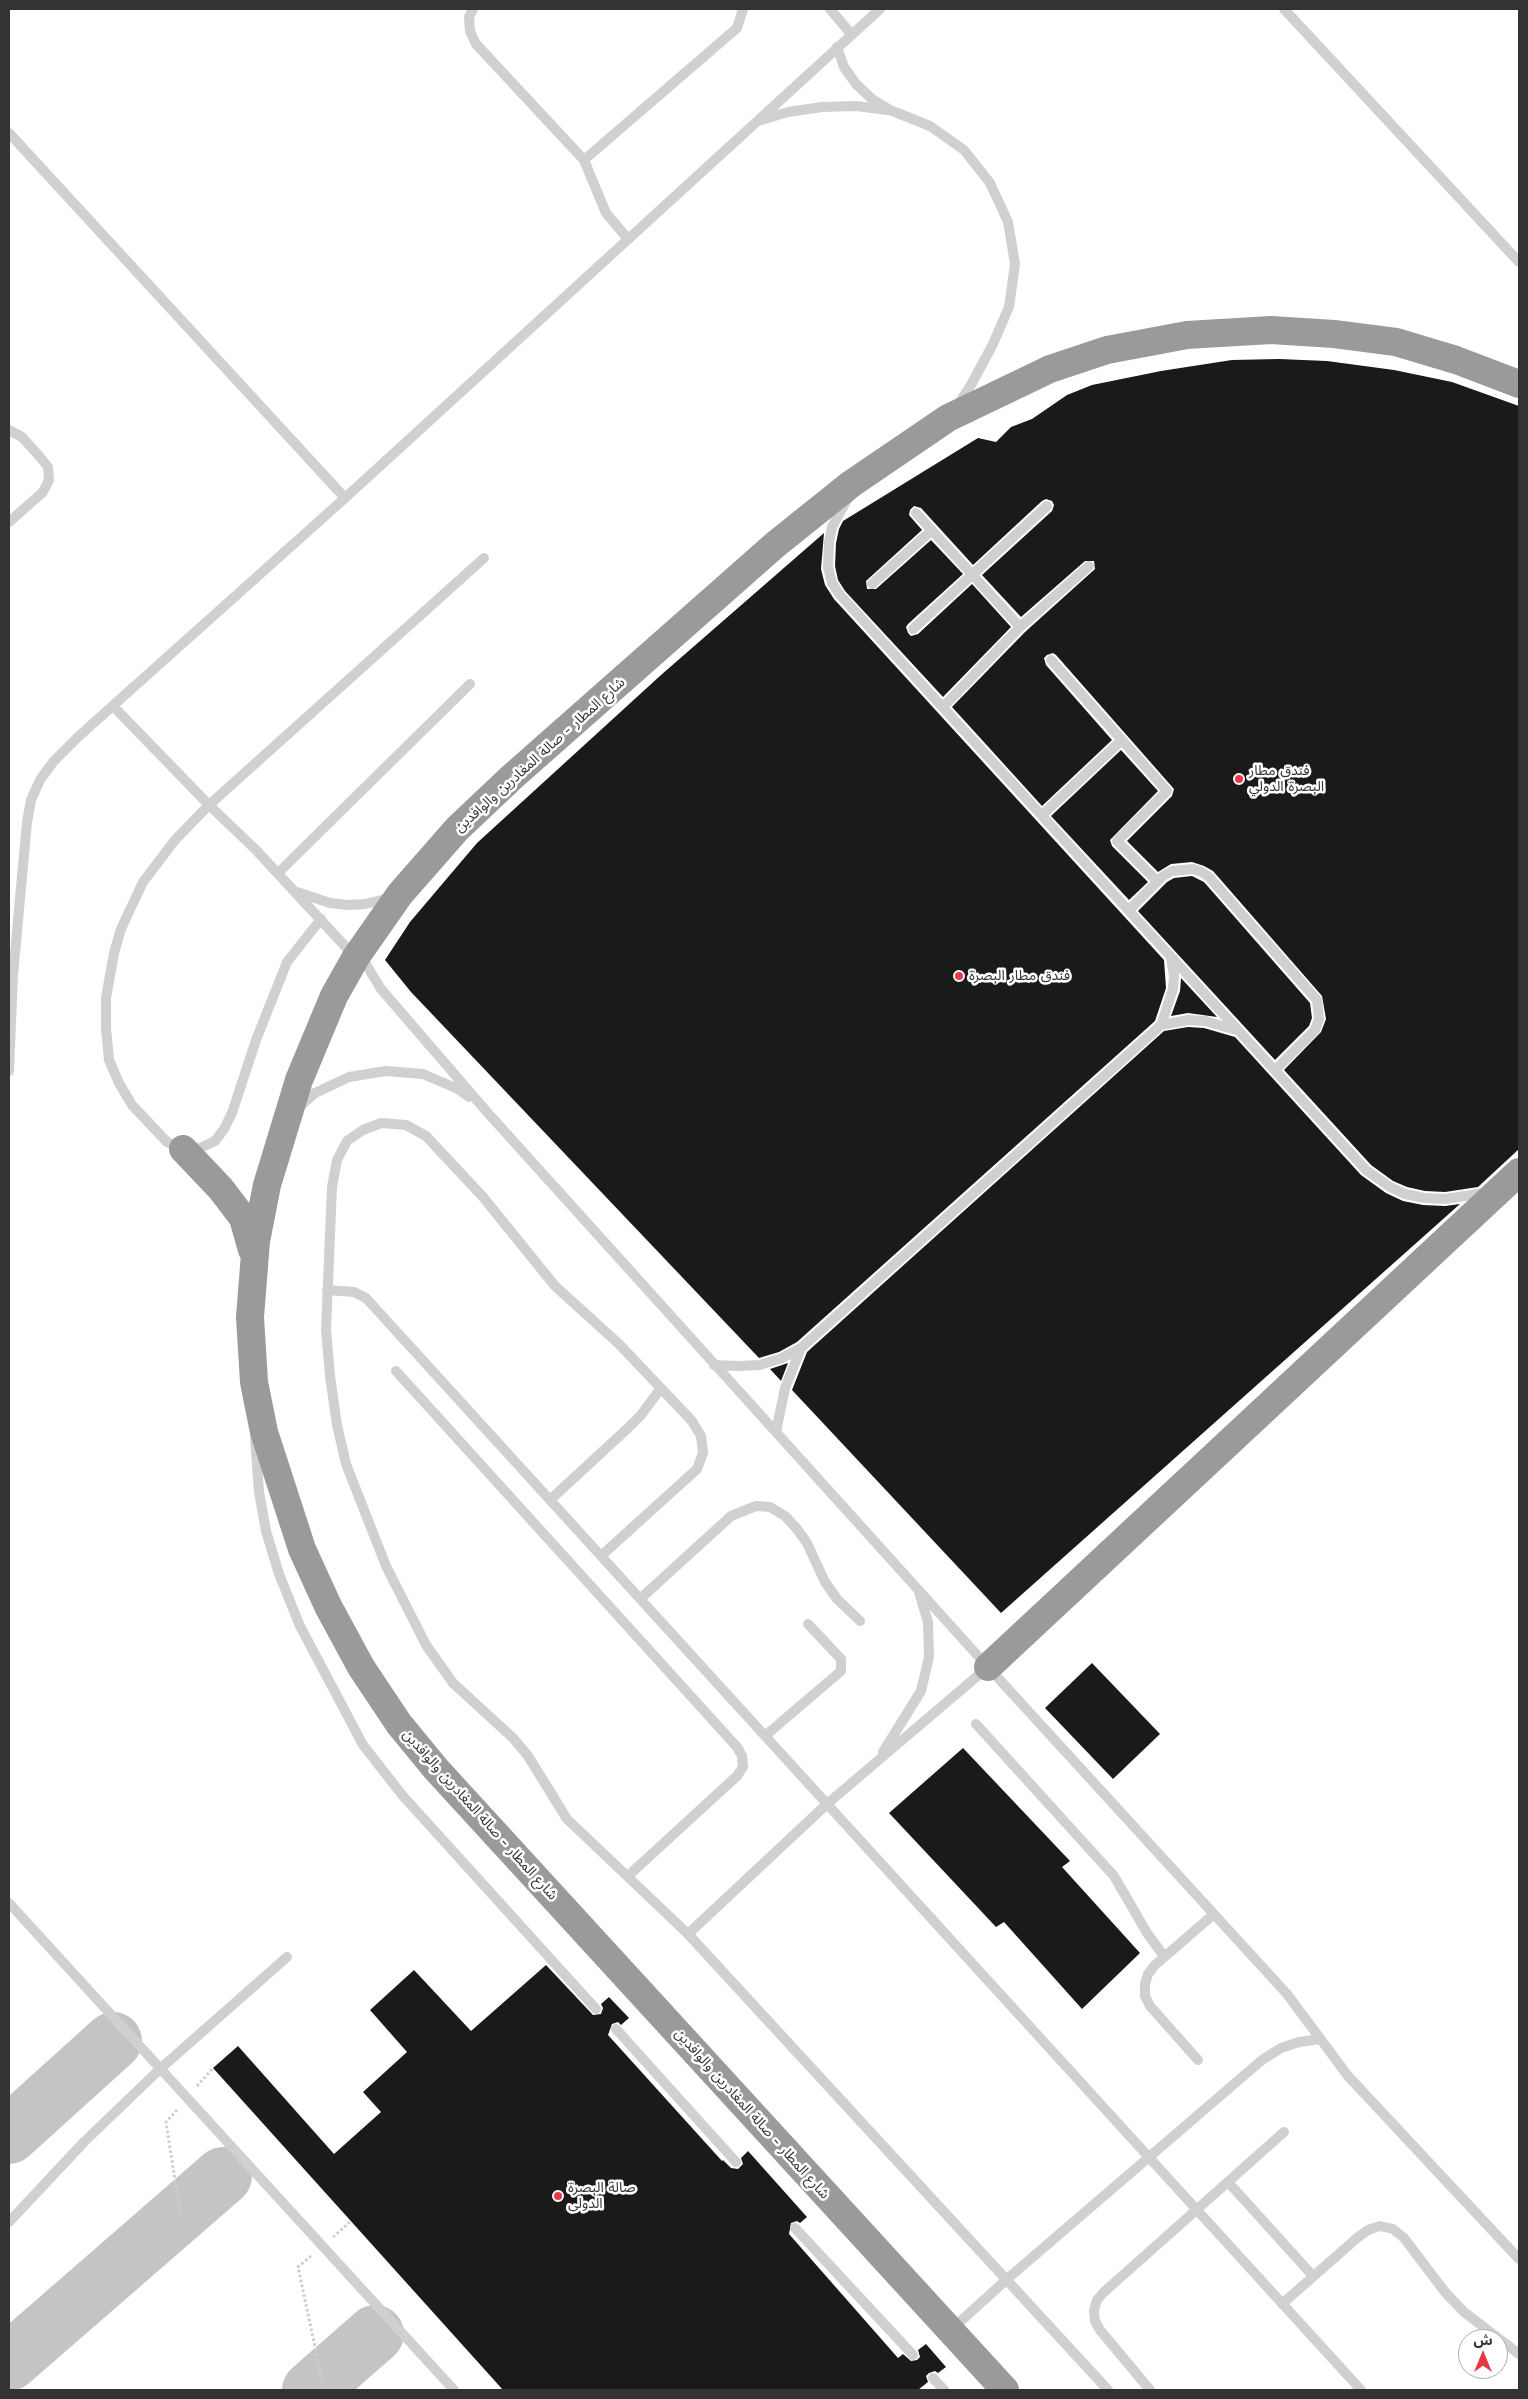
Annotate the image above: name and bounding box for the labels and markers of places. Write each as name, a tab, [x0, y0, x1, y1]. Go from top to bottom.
place label: فندق مطار البصرة الدولي	[1249, 763, 1324, 796]
marker: فندق مطار البصرة الدولي	[1233, 773, 1245, 785]
place label: فندق مطار البصرة	[969, 968, 1070, 984]
marker: فندق مطار البصرة	[953, 970, 965, 982]
place label: صالة البصرة الدولى	[568, 2180, 636, 2212]
marker: صالة البصرة الدولى	[552, 2190, 564, 2202]

